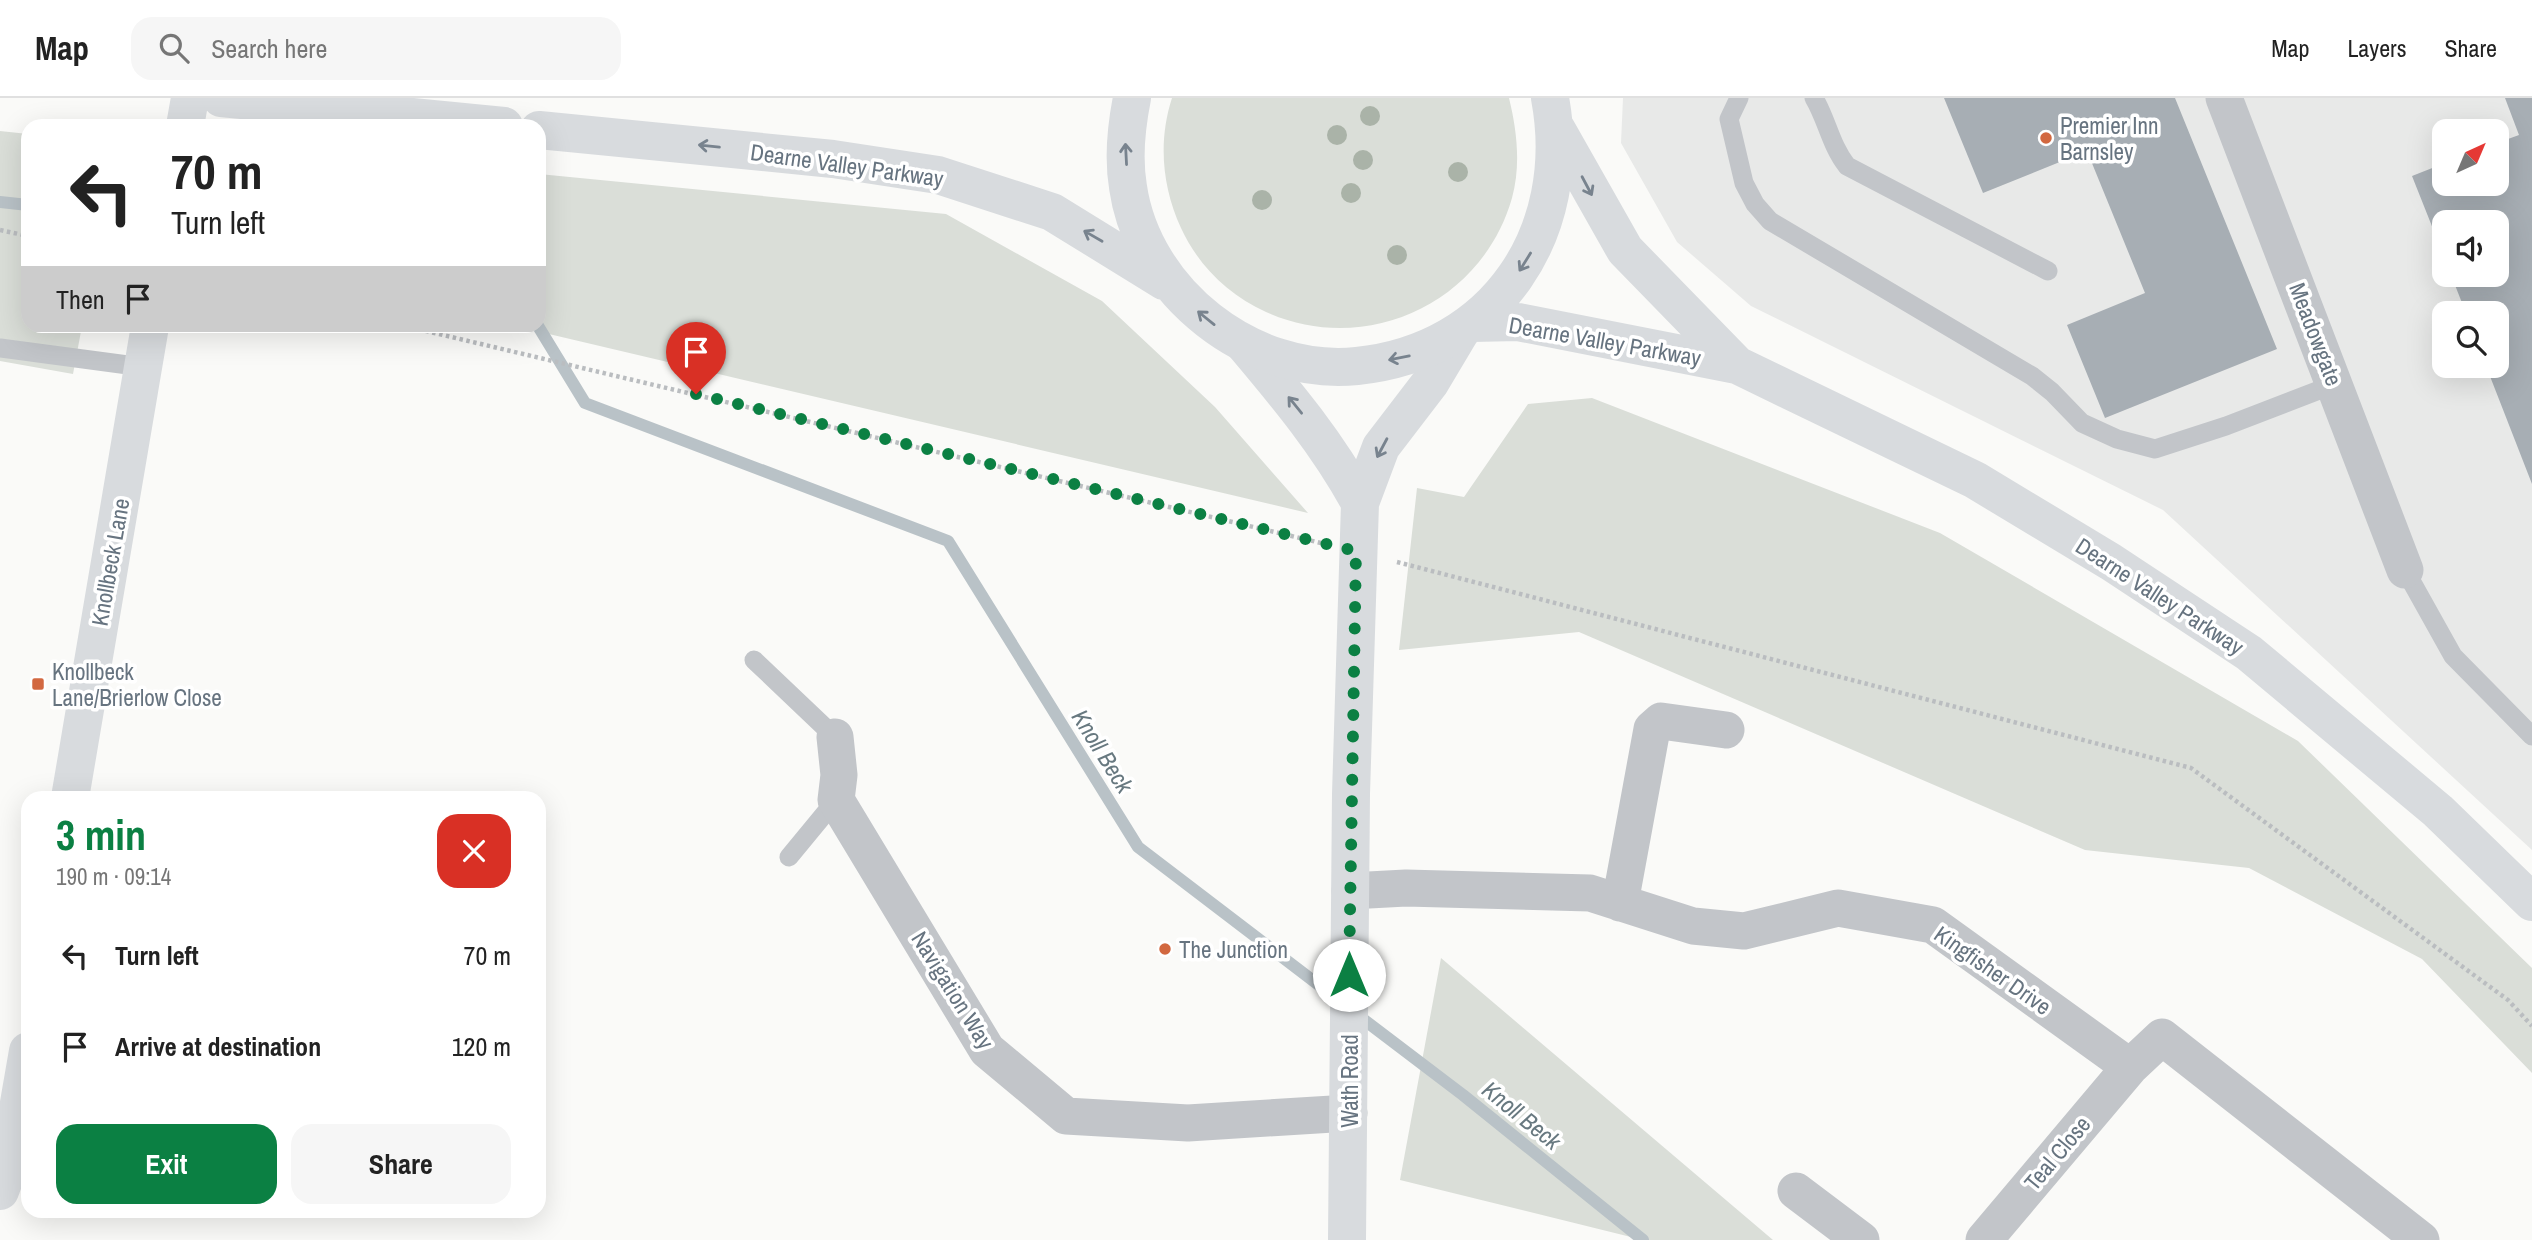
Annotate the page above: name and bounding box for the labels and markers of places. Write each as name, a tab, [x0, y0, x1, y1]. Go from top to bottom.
place label: Premier Inn Barnsley	[2060, 110, 2159, 167]
marker: Premier Inn Barnsley	[2038, 130, 2054, 146]
pin	[666, 322, 726, 394]
place label: Knollbeck Lane/Brierlow Close	[52, 656, 222, 713]
marker: Knollbeck Lane/Brierlow Close	[30, 676, 46, 692]
place label: The Junction	[1179, 934, 1288, 965]
marker: The Junction	[1157, 941, 1173, 957]

